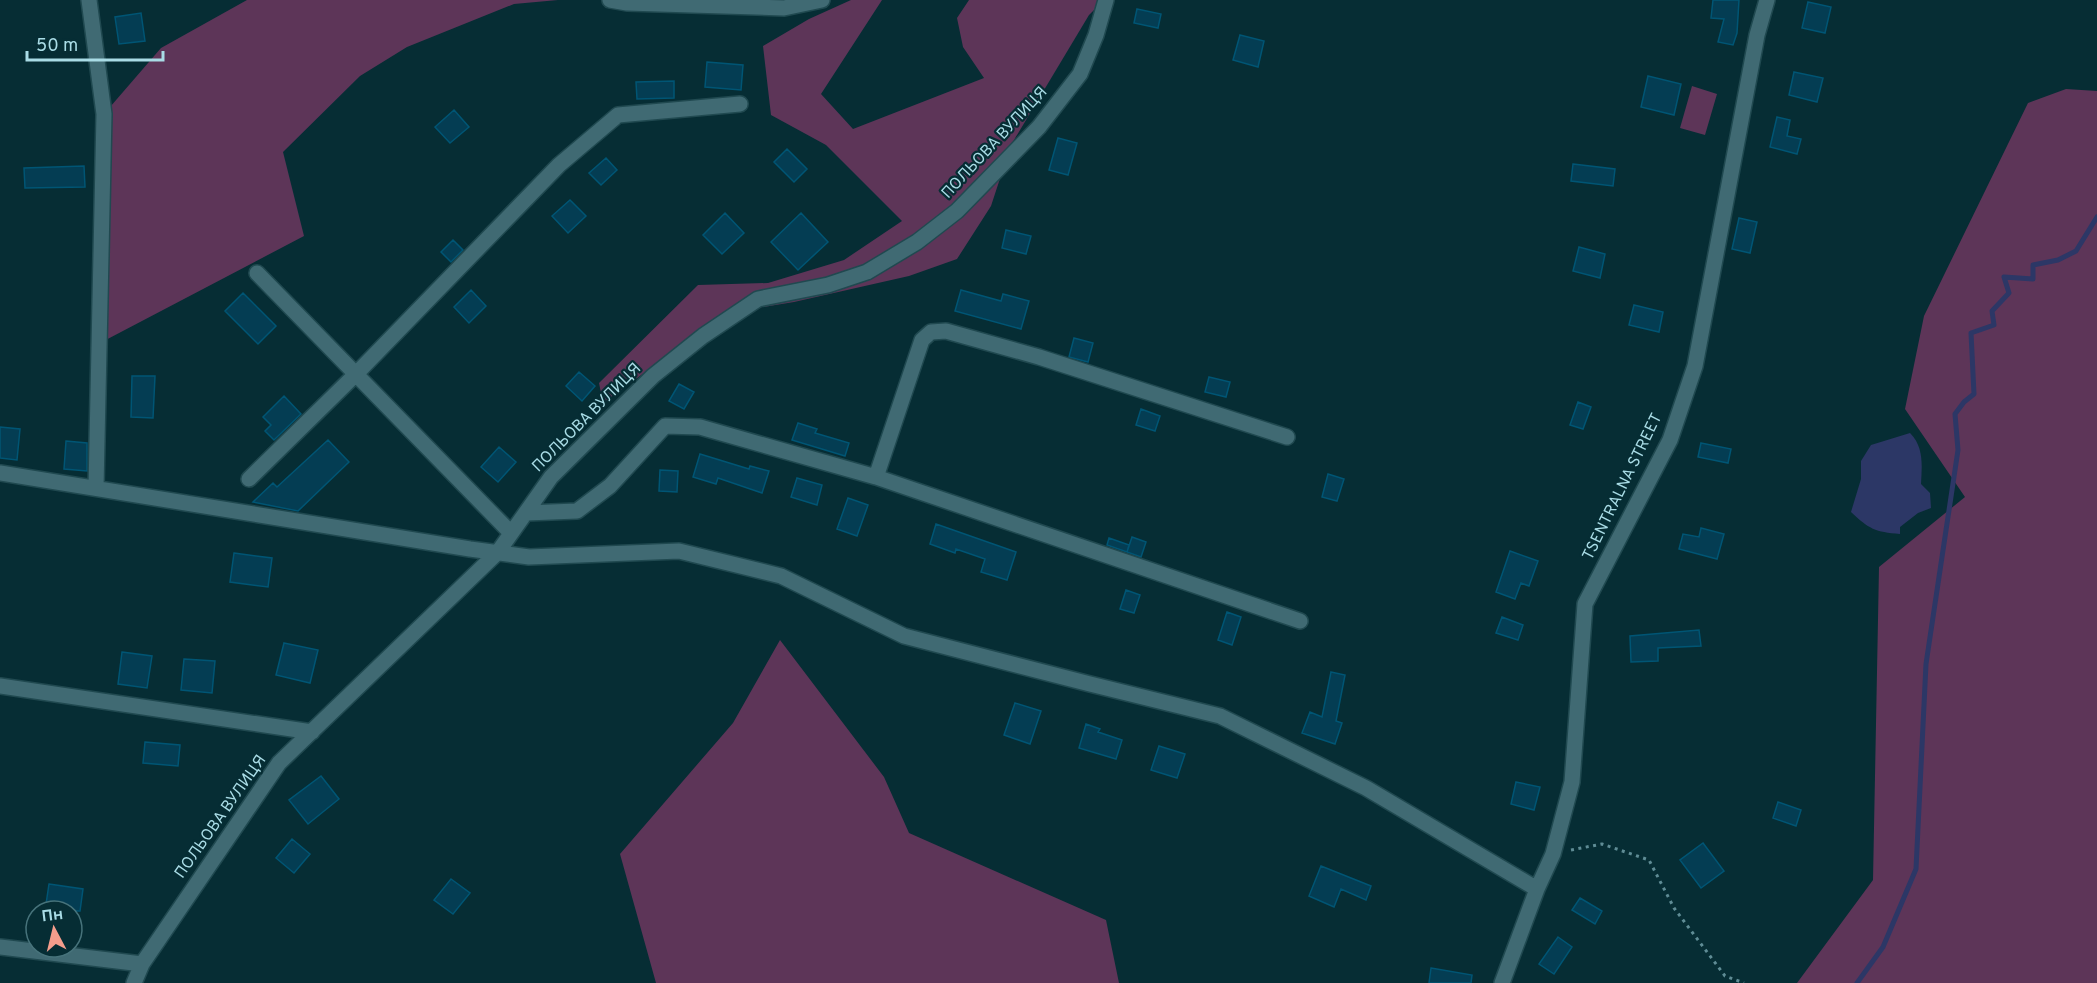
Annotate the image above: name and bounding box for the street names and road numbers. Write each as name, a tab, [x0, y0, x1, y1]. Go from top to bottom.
street label: ПОЛЬОВА ВУЛИЦЯ	[938, 83, 1052, 203]
street label: ПОЛЬОВА ВУЛИЦЯ	[528, 359, 646, 477]
street label: TSENTRALNA STREET	[1579, 410, 1667, 564]
street label: ПОЛЬОВА ВУЛИЦЯ	[171, 751, 271, 883]

